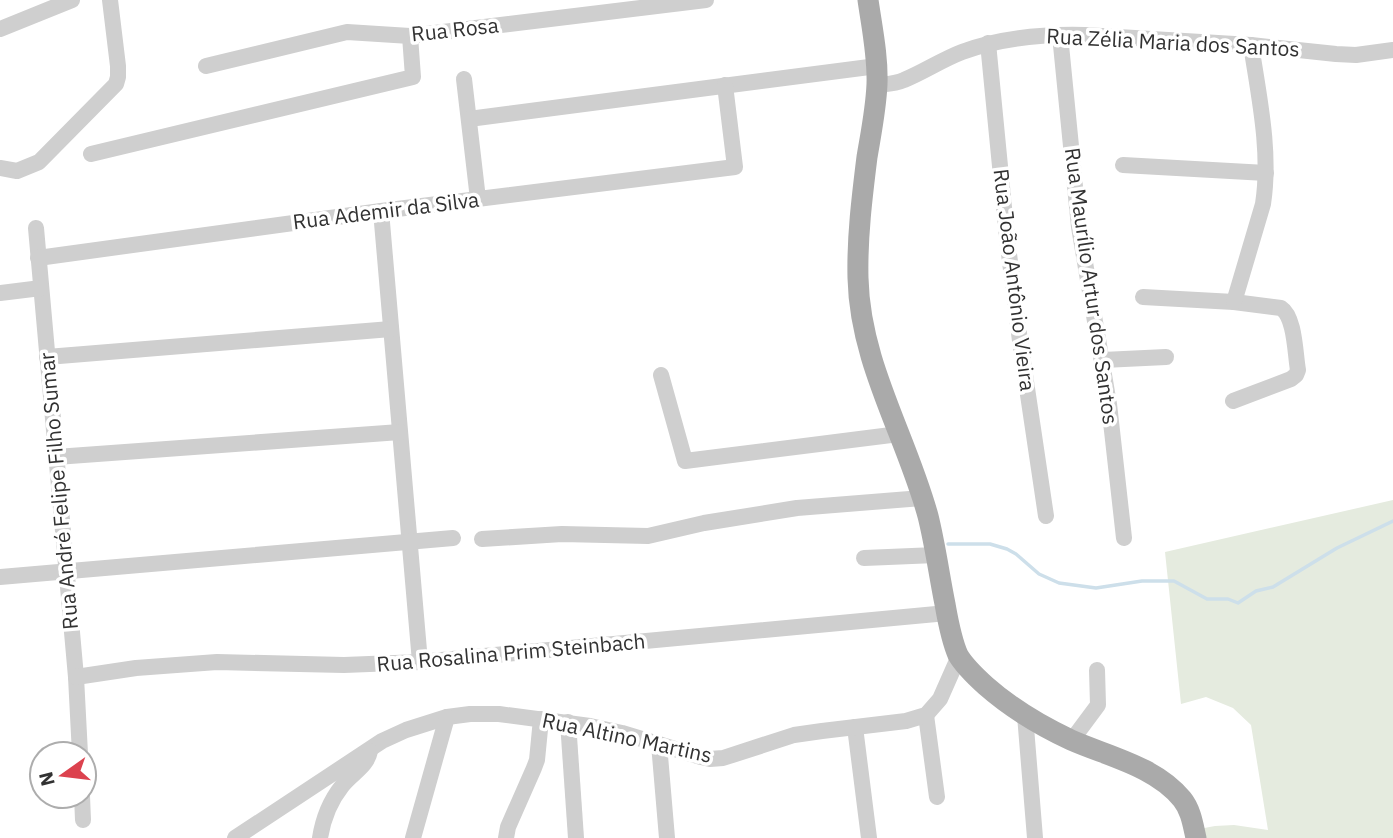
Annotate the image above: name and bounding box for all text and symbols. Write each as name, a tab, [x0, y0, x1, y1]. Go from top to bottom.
street label: Rua Rosa	[410, 10, 500, 48]
street label: Rua Zélia Maria dos Santos	[1046, 21, 1300, 63]
street label: Rua Maurílio Artur dos Santos	[1059, 146, 1125, 426]
street label: Rua João Antônio Vieira	[987, 167, 1043, 393]
street label: Rua Ademir da Silva	[291, 185, 481, 235]
street label: Rua André Felipe Filho Sumar	[32, 351, 84, 631]
street label: Rua Rosalina Prim Steinbach	[375, 626, 647, 678]
street label: Rua Altino Martins	[540, 705, 715, 769]
north arrow	[28, 740, 98, 810]
text: N	[33, 770, 60, 789]

